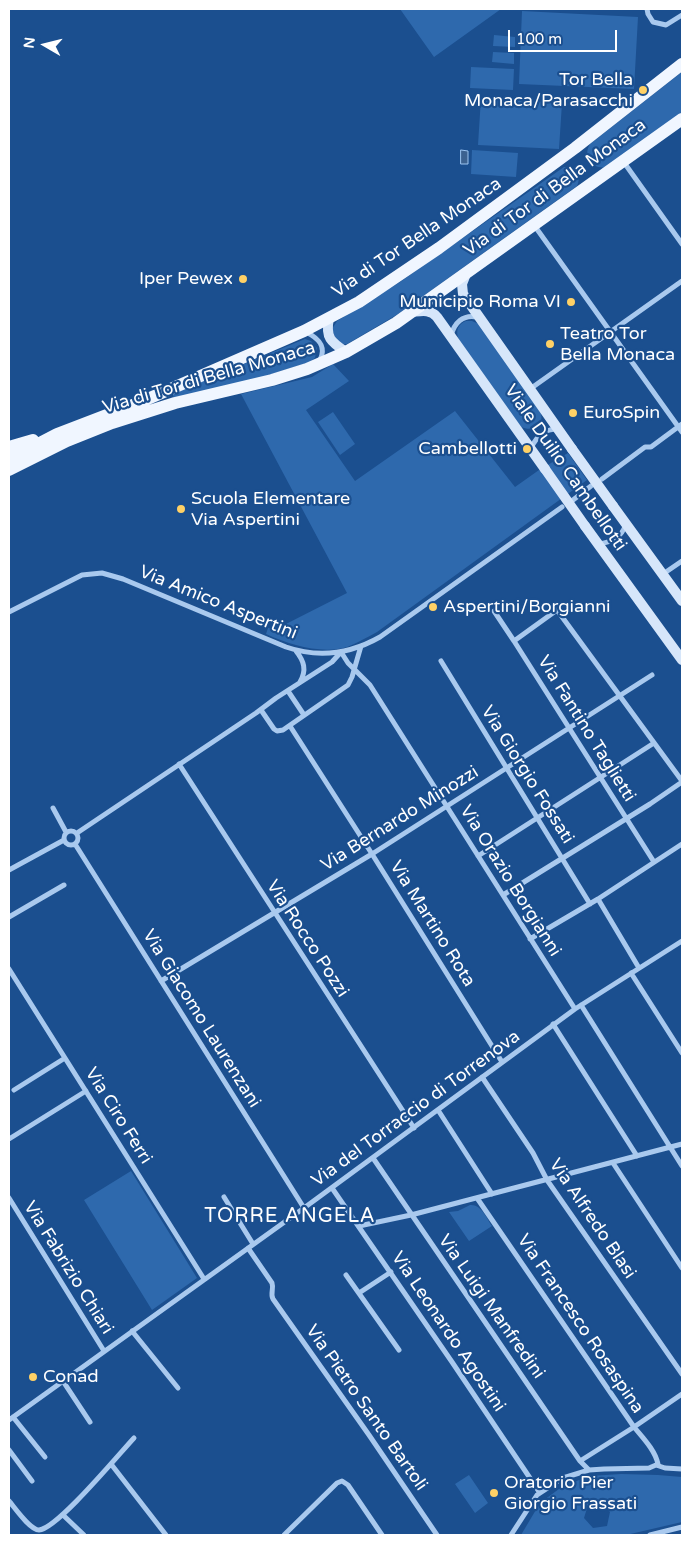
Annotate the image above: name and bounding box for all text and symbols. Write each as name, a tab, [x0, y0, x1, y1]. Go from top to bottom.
north arrow	[20, 20, 70, 70]
scale bar	[511, 20, 620, 52]
text: 100 m	[516, 30, 562, 48]
text: N	[20, 36, 39, 50]
place label: Tor Bella Monaca/Parasacchi	[464, 69, 633, 112]
marker: Tor Bella Monaca/Parasacchi	[637, 84, 649, 96]
street label: Via di Tor di Bella Monaca	[460, 115, 650, 261]
street label: Via di Tor Bella Monaca	[328, 173, 506, 303]
place label: Iper Pewex	[139, 268, 233, 290]
marker: Iper Pewex	[237, 273, 249, 285]
place label: Municipio Roma VI	[399, 291, 561, 313]
marker: Municipio Roma VI	[565, 296, 577, 308]
place label: Teatro Tor Bella Monaca	[560, 323, 675, 366]
street label: Via di Tor di Bella Monaca	[100, 337, 318, 419]
marker: Teatro Tor Bella Monaca	[544, 338, 556, 350]
street label: Viale Duilio Cambellotti	[499, 381, 631, 555]
place label: EuroSpin	[583, 402, 660, 424]
marker: EuroSpin	[567, 407, 579, 419]
place label: Cambellotti	[418, 438, 517, 460]
marker: Cambellotti	[521, 443, 533, 455]
place label: Scuola Elementare Via Aspertini	[191, 488, 350, 530]
marker: Scuola Elementare Via Aspertini	[175, 503, 187, 515]
street label: Via Amico Aspertini	[136, 561, 300, 645]
place label: Aspertini/Borgianni	[443, 596, 611, 618]
marker: Aspertini/Borgianni	[427, 601, 439, 613]
street label: Via Fantino Taglietti	[532, 652, 640, 806]
street label: Via Giorgio Fossati	[476, 702, 578, 848]
street label: Via Bernardo Minozzi	[317, 762, 483, 876]
street label: Via Orazio Borgianni	[455, 801, 565, 961]
street label: Via Martino Rota	[385, 857, 479, 991]
street label: Via Rocco Pozzi	[261, 876, 353, 1002]
street label: Via Giacomo Laurenzani	[137, 926, 265, 1112]
street label: Via del Torraccio di Torrenova	[308, 1026, 524, 1192]
street label: Via Ciro Ferri	[80, 1064, 156, 1168]
street label: Via Alfredo Blasi	[544, 1155, 640, 1283]
street label: Via Fabrizio Chiari	[18, 1198, 118, 1338]
district label: TORRE ANGELA	[203, 1205, 377, 1229]
street label: Via Francesco Rosaspina	[512, 1230, 648, 1418]
street label: Via Luigi Manfredini	[433, 1231, 549, 1383]
street label: Via Leonardo Agostini	[386, 1248, 510, 1416]
street label: Via Pietro Santo Bartoli	[300, 1321, 432, 1495]
place label: Conad	[43, 1366, 99, 1388]
marker: Conad	[27, 1371, 39, 1383]
place label: Oratorio Pier Giorgio Frassati	[504, 1472, 637, 1515]
marker: Oratorio Pier Giorgio Frassati	[488, 1487, 500, 1499]

